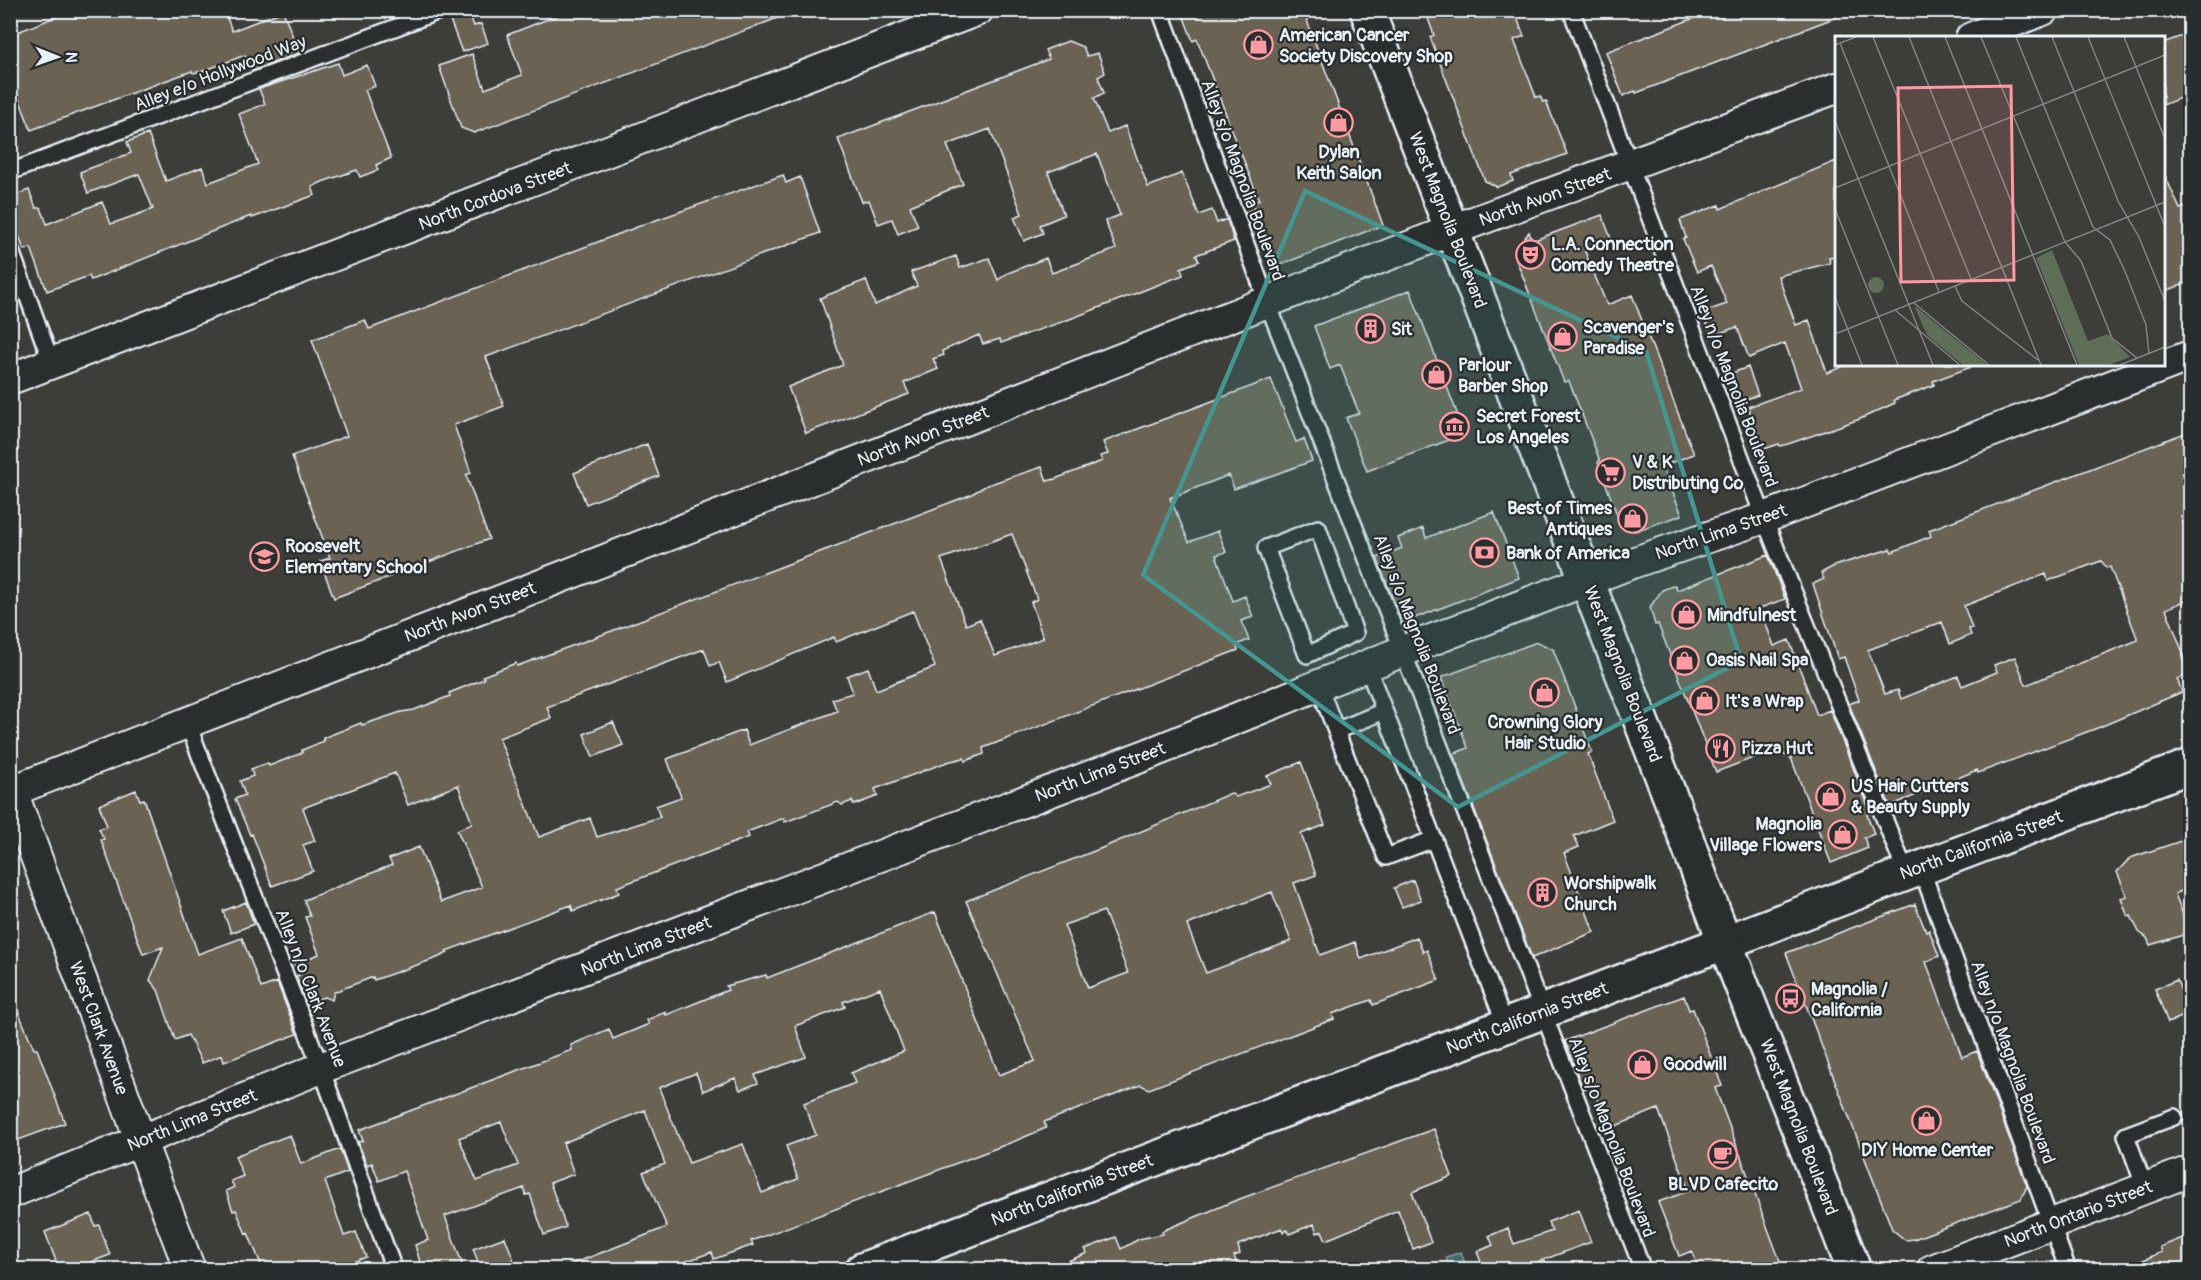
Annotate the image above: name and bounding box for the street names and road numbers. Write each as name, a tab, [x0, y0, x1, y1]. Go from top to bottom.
street label: Alley e/o Hollywood Way	[131, 30, 310, 117]
street label: Alley s/o Magnolia Boulevard	[1195, 76, 1290, 284]
street label: West Magnolia Boulevard	[1403, 129, 1492, 312]
street label: North Cordova Street	[415, 156, 576, 236]
street label: North Avon Street	[1476, 163, 1615, 232]
street label: Alley n/o Magnolia Boulevard	[1684, 282, 1783, 491]
street label: North Avon Street	[854, 401, 993, 472]
street label: North Lima Street	[1652, 499, 1791, 566]
street label: Alley s/o Magnolia Boulevard	[1368, 531, 1465, 738]
street label: North Avon Street	[401, 577, 540, 648]
street label: West Magnolia Boulevard	[1578, 583, 1667, 766]
street label: North Lima Street	[1032, 737, 1169, 808]
street label: North California Street	[1897, 805, 2066, 886]
street label: Alley n/o Clark Avenue	[270, 906, 351, 1071]
street label: North Lima Street	[578, 911, 715, 982]
street label: Alley n/o Magnolia Boulevard	[1965, 957, 2060, 1167]
street label: West Clark Avenue	[64, 958, 133, 1098]
street label: North California Street	[1443, 977, 1612, 1060]
street label: Alley s/o Magnolia Boulevard	[1563, 1034, 1660, 1241]
street label: West Magnolia Boulevard	[1754, 1036, 1843, 1219]
street label: North Lima Street	[124, 1084, 261, 1157]
street label: North California Street	[988, 1149, 1157, 1232]
street label: North Ontario Street	[2001, 1175, 2156, 1253]

